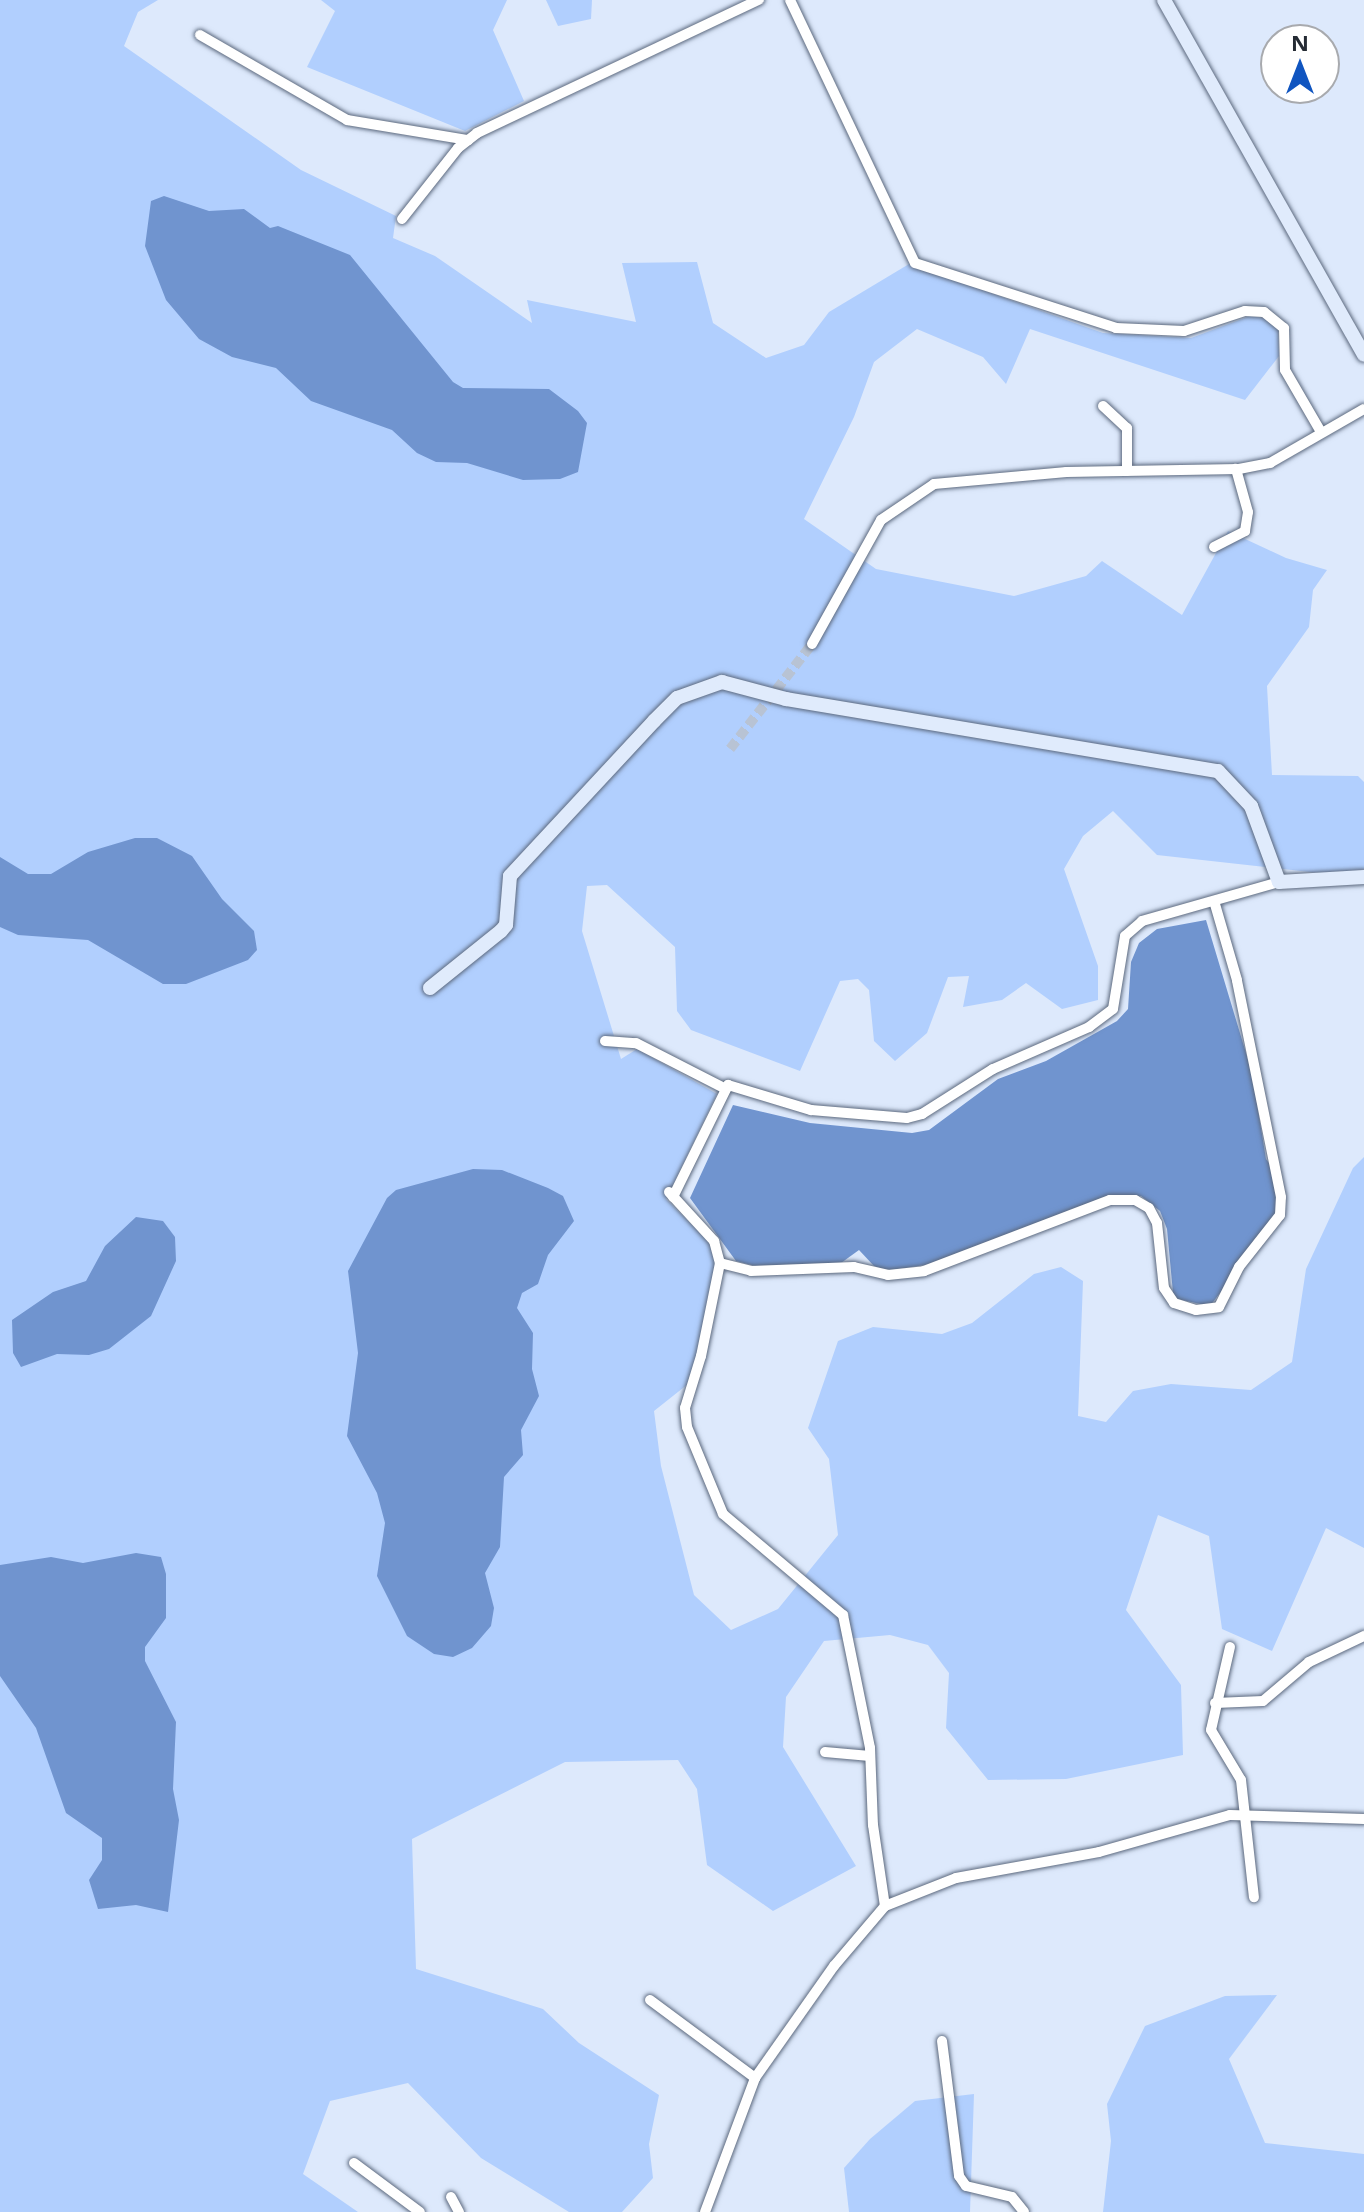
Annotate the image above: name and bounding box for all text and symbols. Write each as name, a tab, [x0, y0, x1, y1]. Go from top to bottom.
north arrow	[1260, 24, 1340, 104]
text: N	[1291, 27, 1309, 57]

